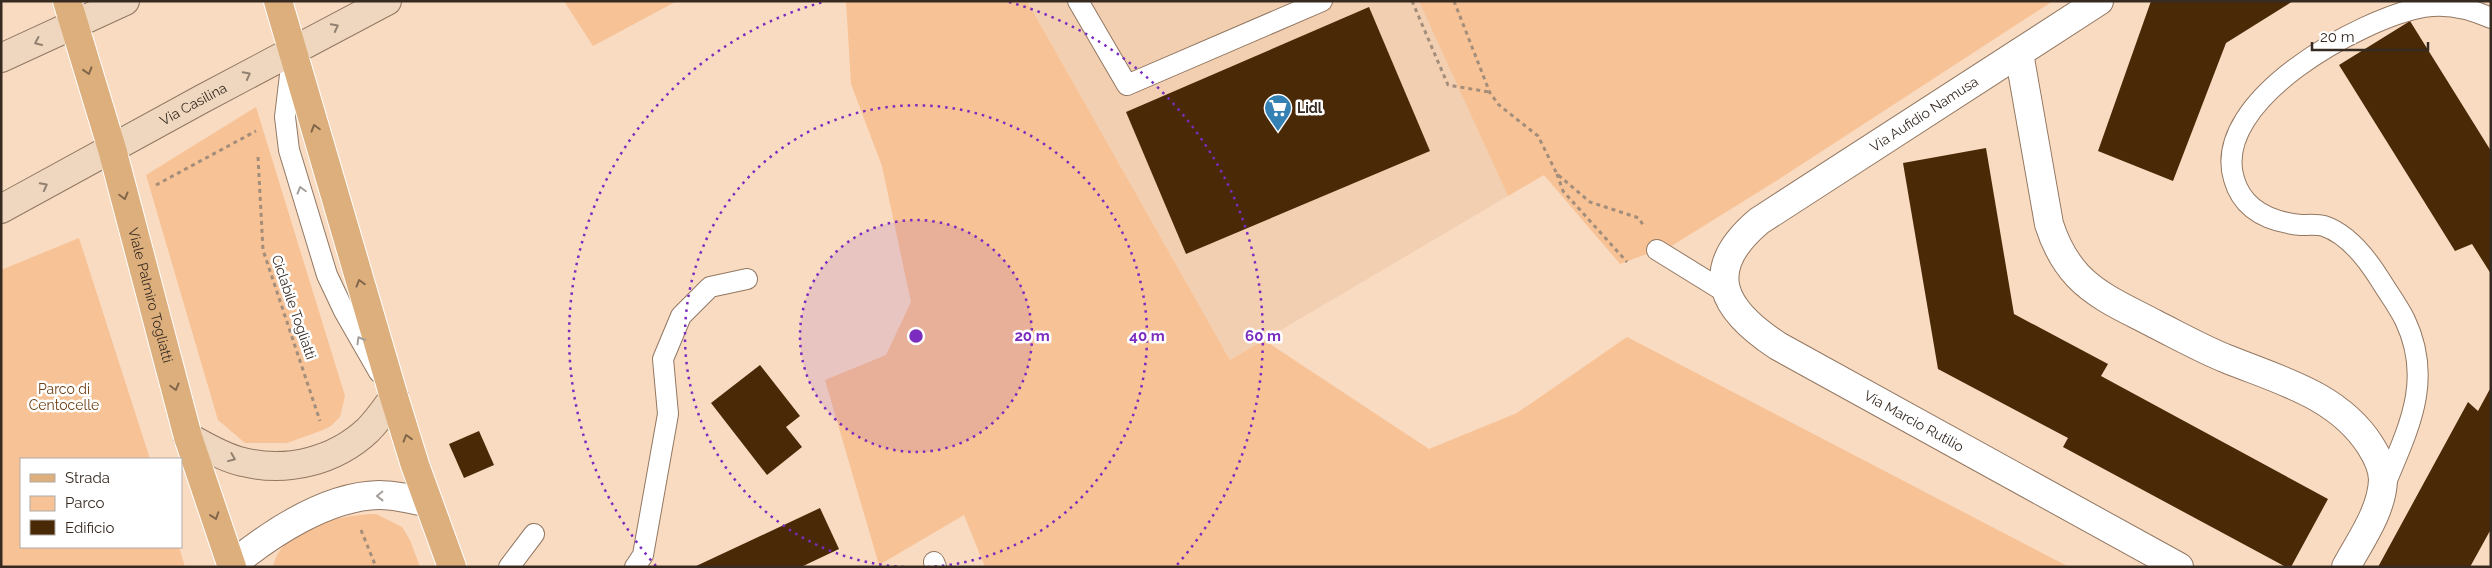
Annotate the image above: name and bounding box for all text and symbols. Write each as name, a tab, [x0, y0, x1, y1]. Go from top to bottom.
scale bar	[2312, 20, 2428, 52]
one-way arrow	[330, 23, 339, 33]
text: 20 m	[2320, 28, 2355, 46]
one-way arrow	[34, 35, 43, 45]
one-way arrow	[82, 66, 92, 74]
one-way arrow	[241, 71, 250, 81]
street label: Via Aufidio Namusa	[1867, 73, 1981, 155]
street label: Via Casilina	[157, 79, 229, 129]
supermarket icon: Lidl	[1263, 93, 1293, 132]
place label: Lidl	[1297, 100, 1323, 116]
one-way arrow	[310, 124, 320, 132]
one-way arrow	[39, 182, 48, 192]
one-way arrow	[296, 186, 306, 194]
one-way arrow	[118, 192, 129, 201]
street label: Viale Palmiro Togliatti	[125, 226, 176, 365]
street label: Ciclabile Togliatti	[269, 253, 319, 361]
one-way arrow	[356, 280, 366, 288]
centre of rings	[907, 327, 925, 345]
text: 20 m	[1014, 327, 1050, 345]
text: 40 m	[1129, 327, 1165, 345]
text: 60 m	[1245, 327, 1281, 345]
one-way arrow	[357, 337, 367, 346]
park label: Parco di Centocelle	[29, 381, 99, 413]
one-way arrow	[169, 383, 179, 391]
street label: Via Marcio Rutilio	[1861, 387, 1967, 455]
one-way arrow	[402, 435, 412, 443]
one-way arrow	[227, 452, 236, 462]
legend	[20, 458, 182, 548]
text: Strada	[65, 469, 110, 487]
one-way arrow	[376, 490, 384, 501]
text: Parco	[65, 494, 105, 512]
one-way arrow	[209, 511, 219, 520]
text: Edificio	[65, 519, 115, 537]

